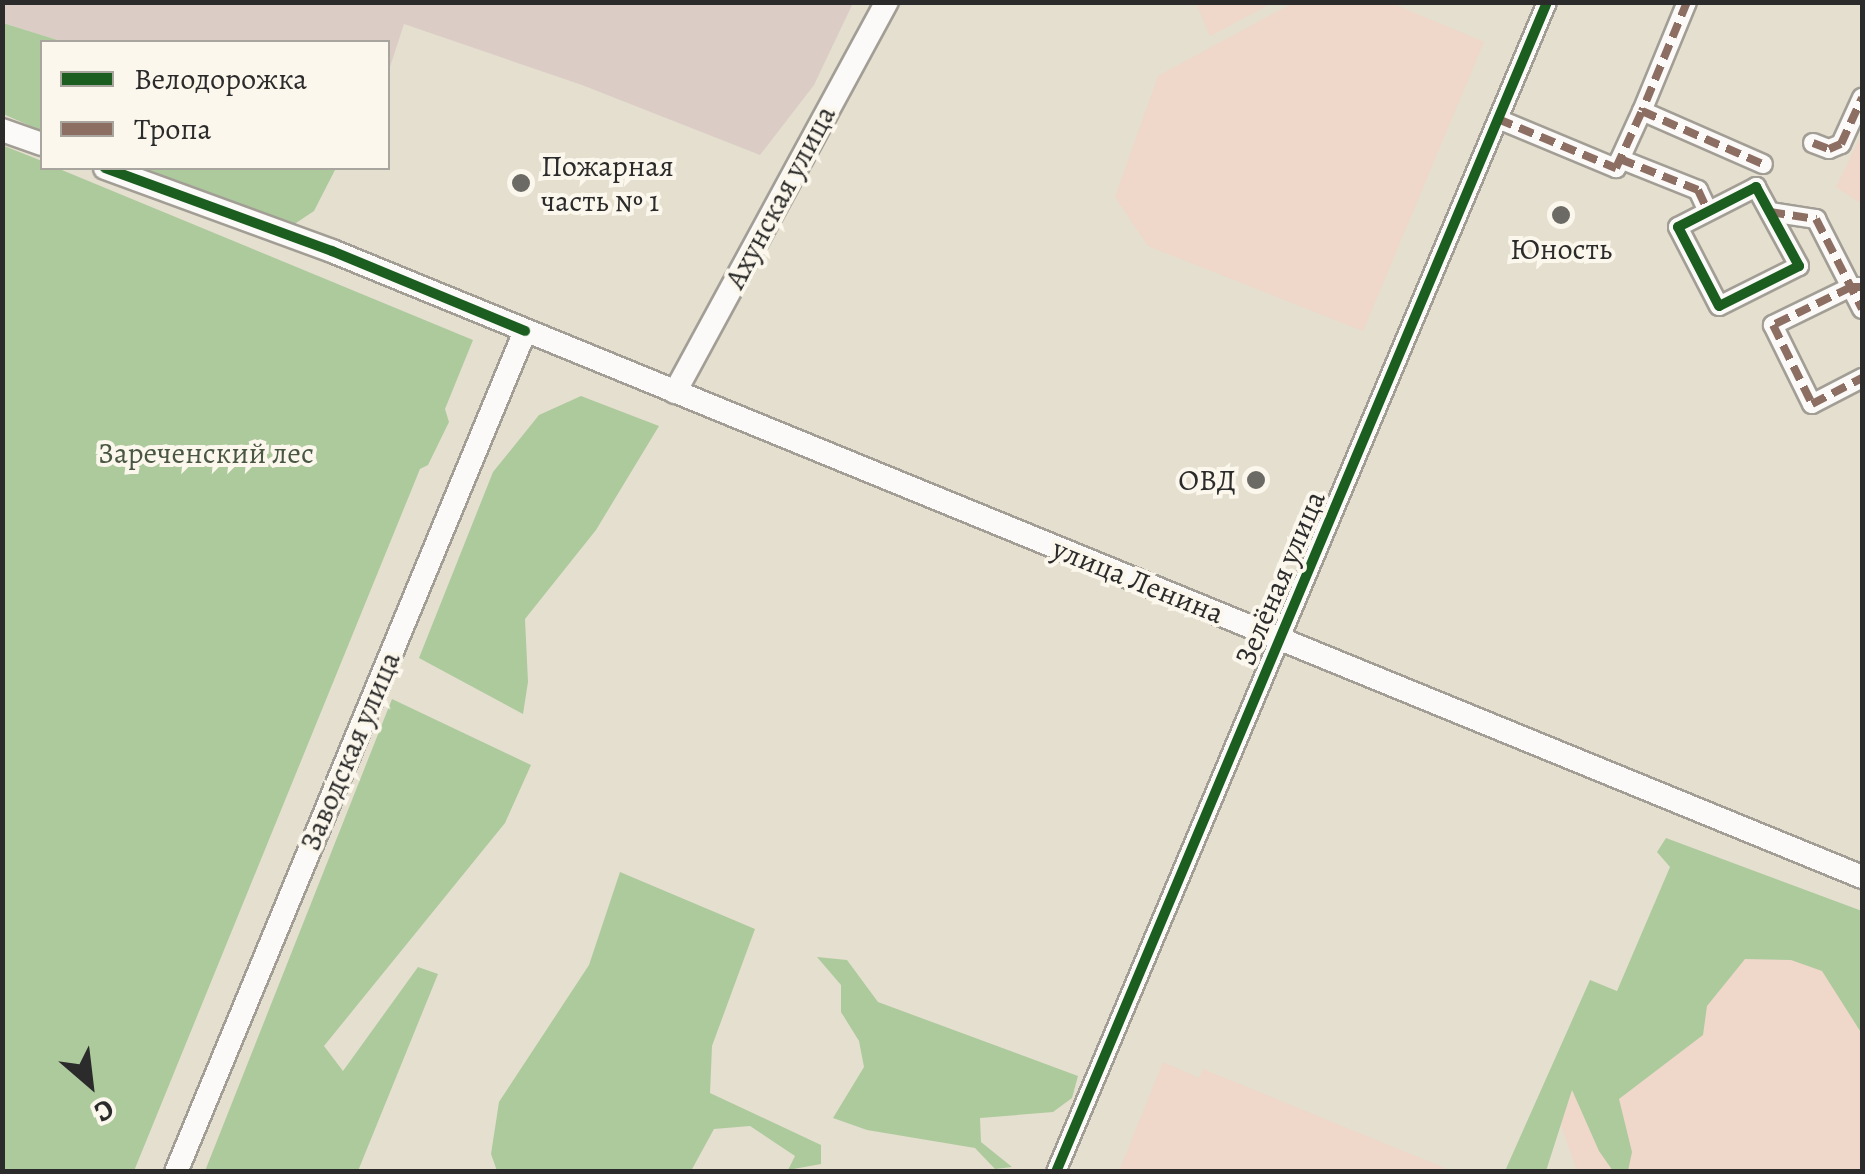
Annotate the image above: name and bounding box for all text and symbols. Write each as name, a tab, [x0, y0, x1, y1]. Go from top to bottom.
legend	[40, 40, 390, 170]
text: Велодорожка	[134, 59, 307, 99]
street label: Ахунская улица	[717, 99, 843, 295]
text: Тропа	[134, 109, 211, 149]
place label: Пожарная часть № 1	[541, 148, 674, 218]
marker: Пожарная часть № 1	[510, 172, 532, 194]
marker: Юность	[1550, 204, 1572, 226]
place label: Юность	[1510, 231, 1612, 267]
park label: Зареченский лес	[98, 435, 314, 471]
place label: ОВД	[1178, 462, 1236, 498]
marker: ОВД	[1245, 469, 1267, 491]
street label: Зелёная улица	[1227, 485, 1333, 671]
street label: улица Ленина	[1047, 530, 1229, 632]
street label: Заводская улица	[292, 646, 408, 856]
north arrow	[40, 1034, 140, 1134]
text: С	[88, 1090, 121, 1131]

